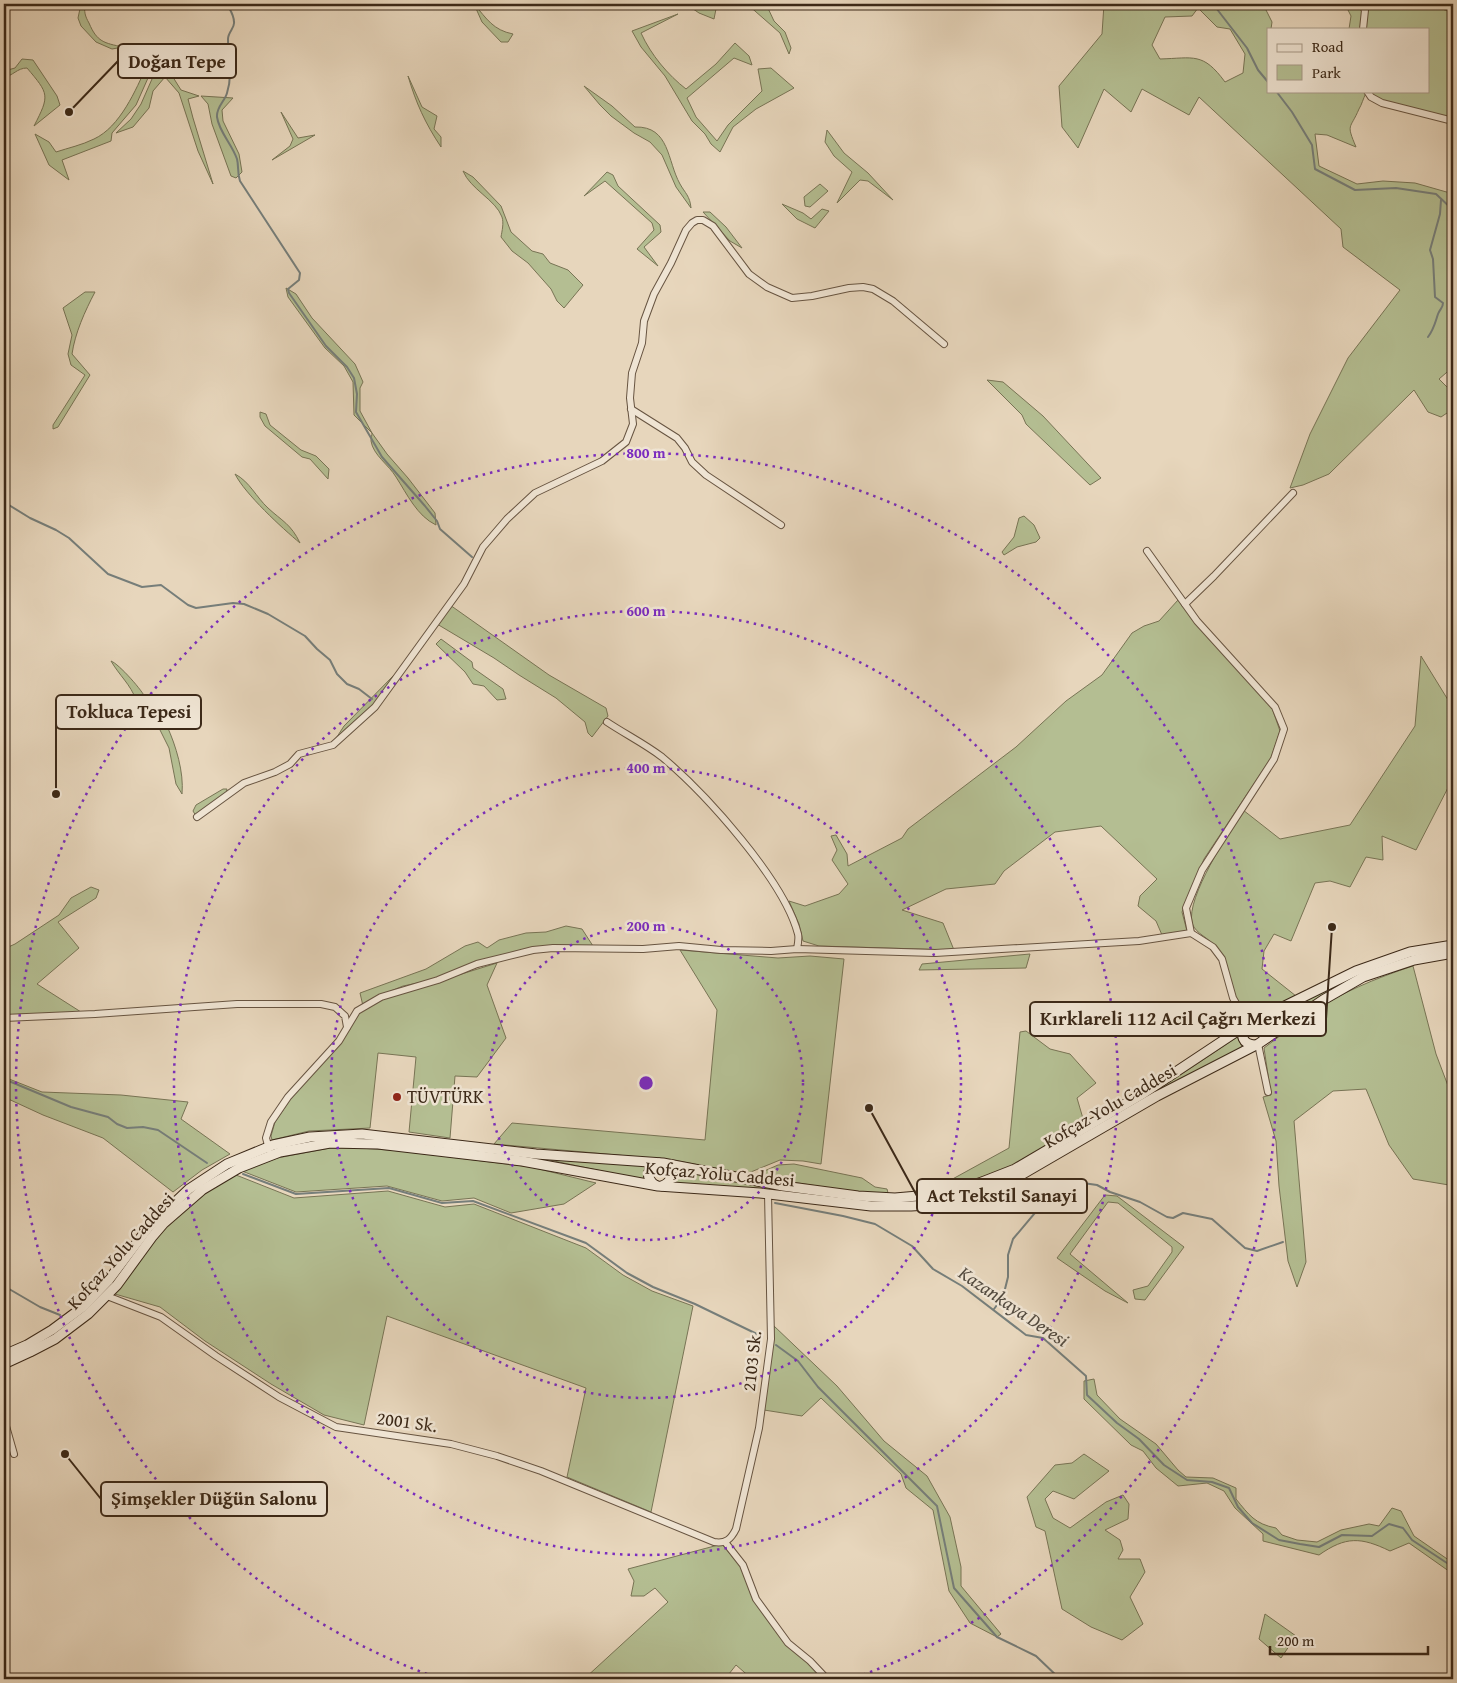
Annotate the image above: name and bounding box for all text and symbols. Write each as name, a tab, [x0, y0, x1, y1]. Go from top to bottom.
legend	[1267, 28, 1430, 92]
text: Road	[1312, 36, 1343, 57]
callout: Doğan Tepe	[118, 44, 236, 78]
text: Doğan Tepe	[128, 47, 226, 75]
text: Park	[1312, 62, 1341, 83]
text: 800 m	[626, 442, 666, 463]
text: 600 m	[626, 600, 666, 621]
callout: Tokluca Tepesi	[56, 695, 201, 729]
text: Tokluca Tepesi	[67, 697, 192, 725]
text: 400 m	[626, 757, 666, 778]
text: 200 m	[626, 915, 666, 936]
callout: Kırklareli 112 Acil Çağrı Merkezi	[1030, 1002, 1326, 1036]
text: Kırklareli 112 Acil Çağrı Merkezi	[1040, 1004, 1316, 1032]
street label: Kofçaz Yolu Caddesi	[1038, 1056, 1181, 1155]
centre of rings	[637, 1074, 655, 1092]
place label: TÜVTÜRK	[407, 1083, 484, 1110]
marker: TÜVTÜRK	[391, 1091, 403, 1103]
street label: Kofçaz Yolu Caddesi	[644, 1154, 796, 1193]
callout: Act Tekstil Sanayi	[917, 1179, 1087, 1213]
text: Act Tekstil Sanayi	[927, 1181, 1077, 1209]
street label: Kofçaz Yolu Caddesi	[60, 1186, 181, 1315]
water label: Kazankaya Deresi	[952, 1258, 1075, 1353]
street label: 2103 Sk.	[735, 1329, 768, 1393]
street label: 2001 Sk.	[375, 1404, 439, 1439]
callout: Şimşekler Düğün Salonu	[101, 1482, 327, 1516]
text: Şimşekler Düğün Salonu	[111, 1484, 317, 1512]
scale bar	[1270, 1623, 1427, 1655]
text: 200 m	[1277, 1630, 1315, 1651]

